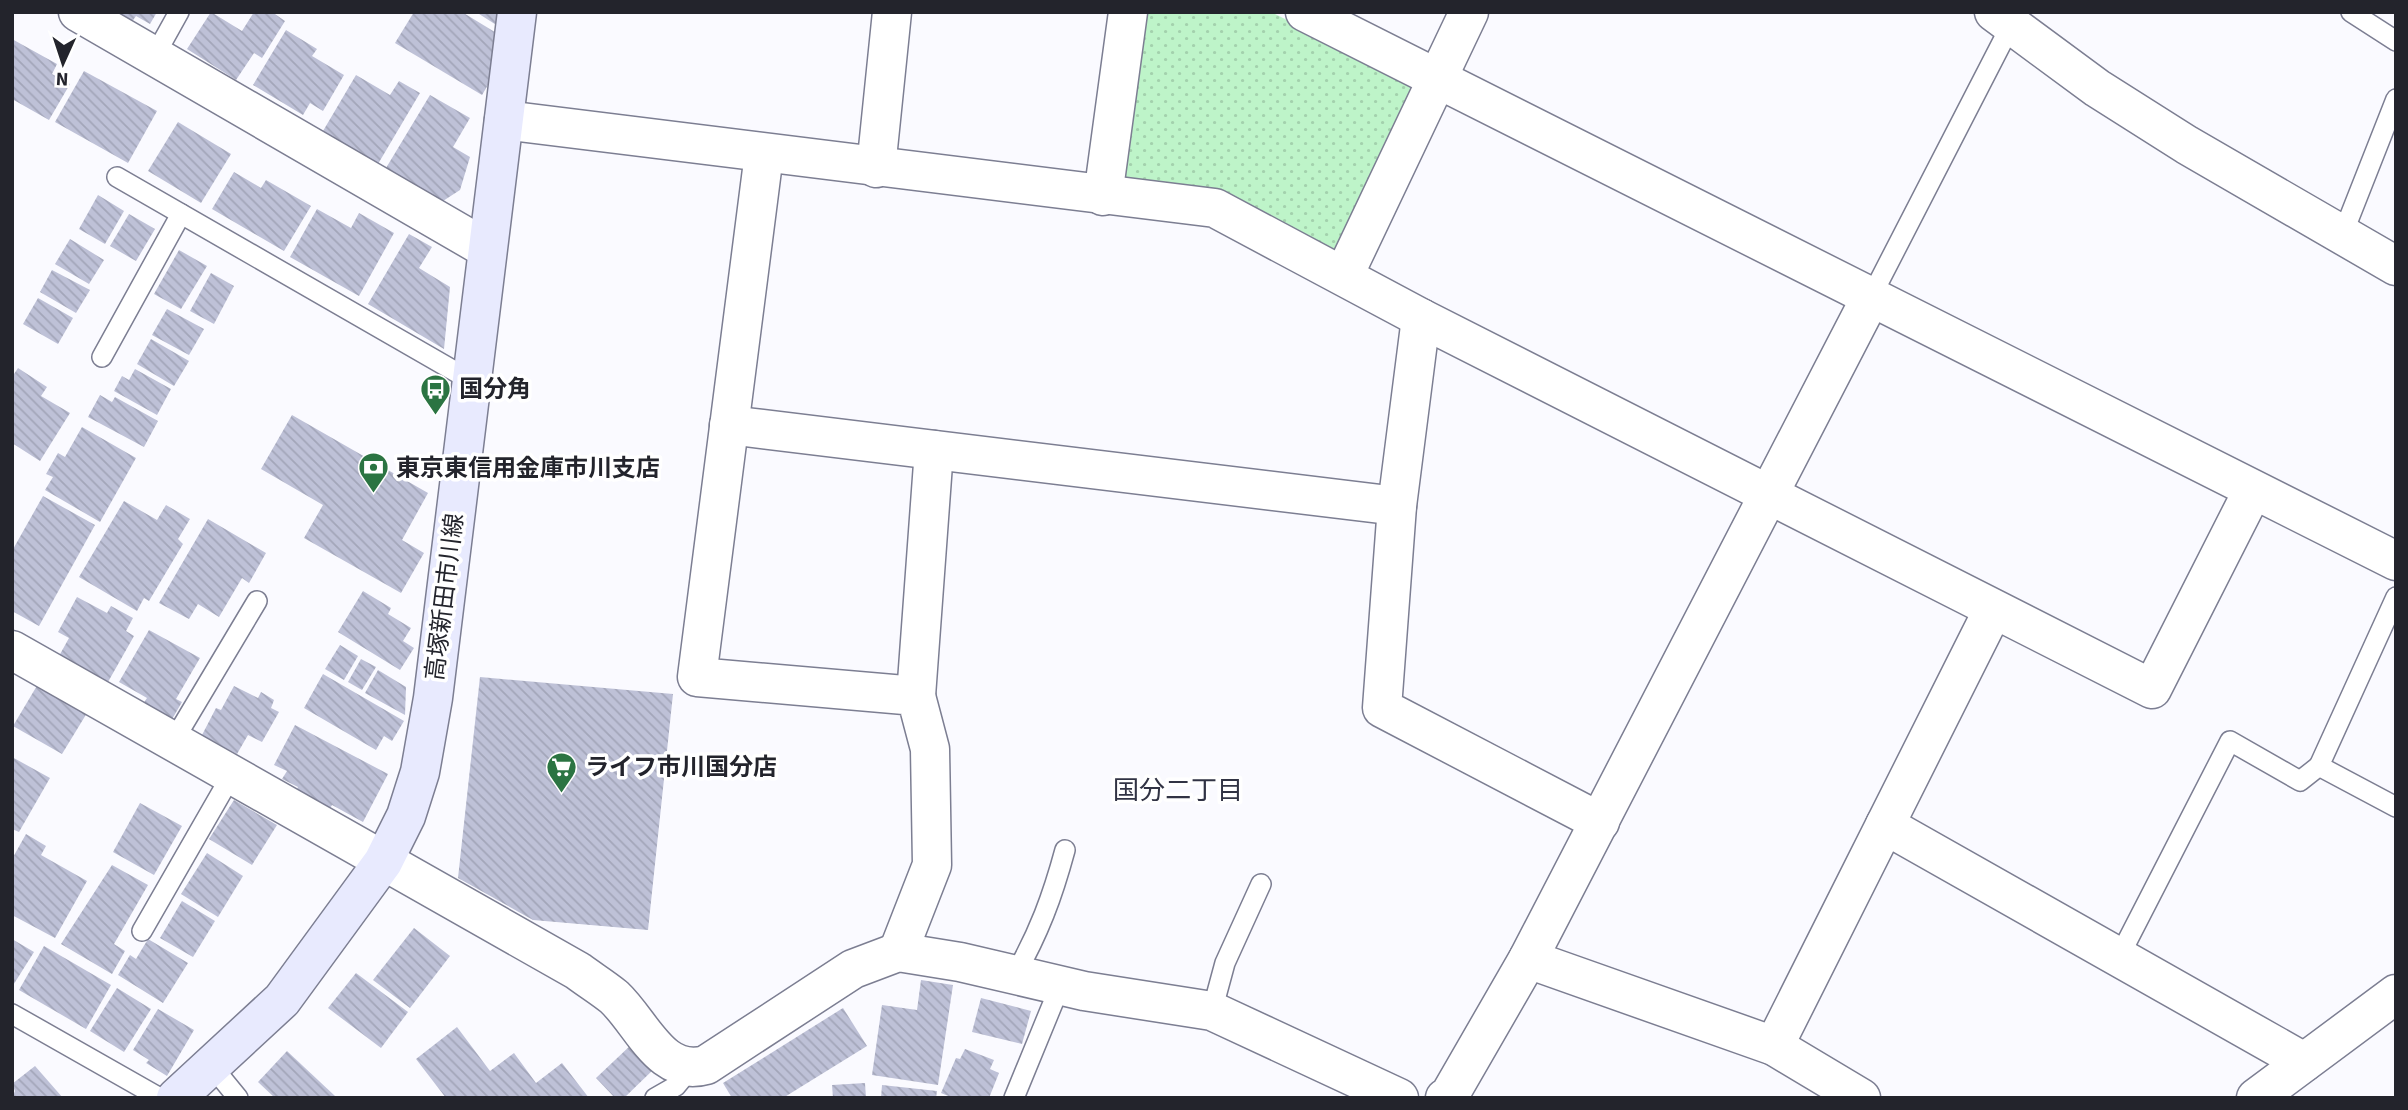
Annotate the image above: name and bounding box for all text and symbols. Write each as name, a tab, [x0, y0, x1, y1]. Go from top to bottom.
north arrow	[28, 28, 98, 98]
text: N	[55, 65, 69, 92]
bus stop icon: 国分角	[419, 372, 453, 416]
place label: 国分角	[459, 372, 531, 407]
bank icon: 東京東信用金庫市川支店	[356, 451, 390, 495]
place label: 東京東信用金庫市川支店	[396, 451, 660, 486]
street label: 高塚新田市川線	[417, 511, 473, 683]
supermarket icon: ライフ市川国分店	[545, 750, 579, 794]
place label: ライフ市川国分店	[585, 750, 777, 785]
district label: 国分二丁目	[1113, 772, 1243, 809]

